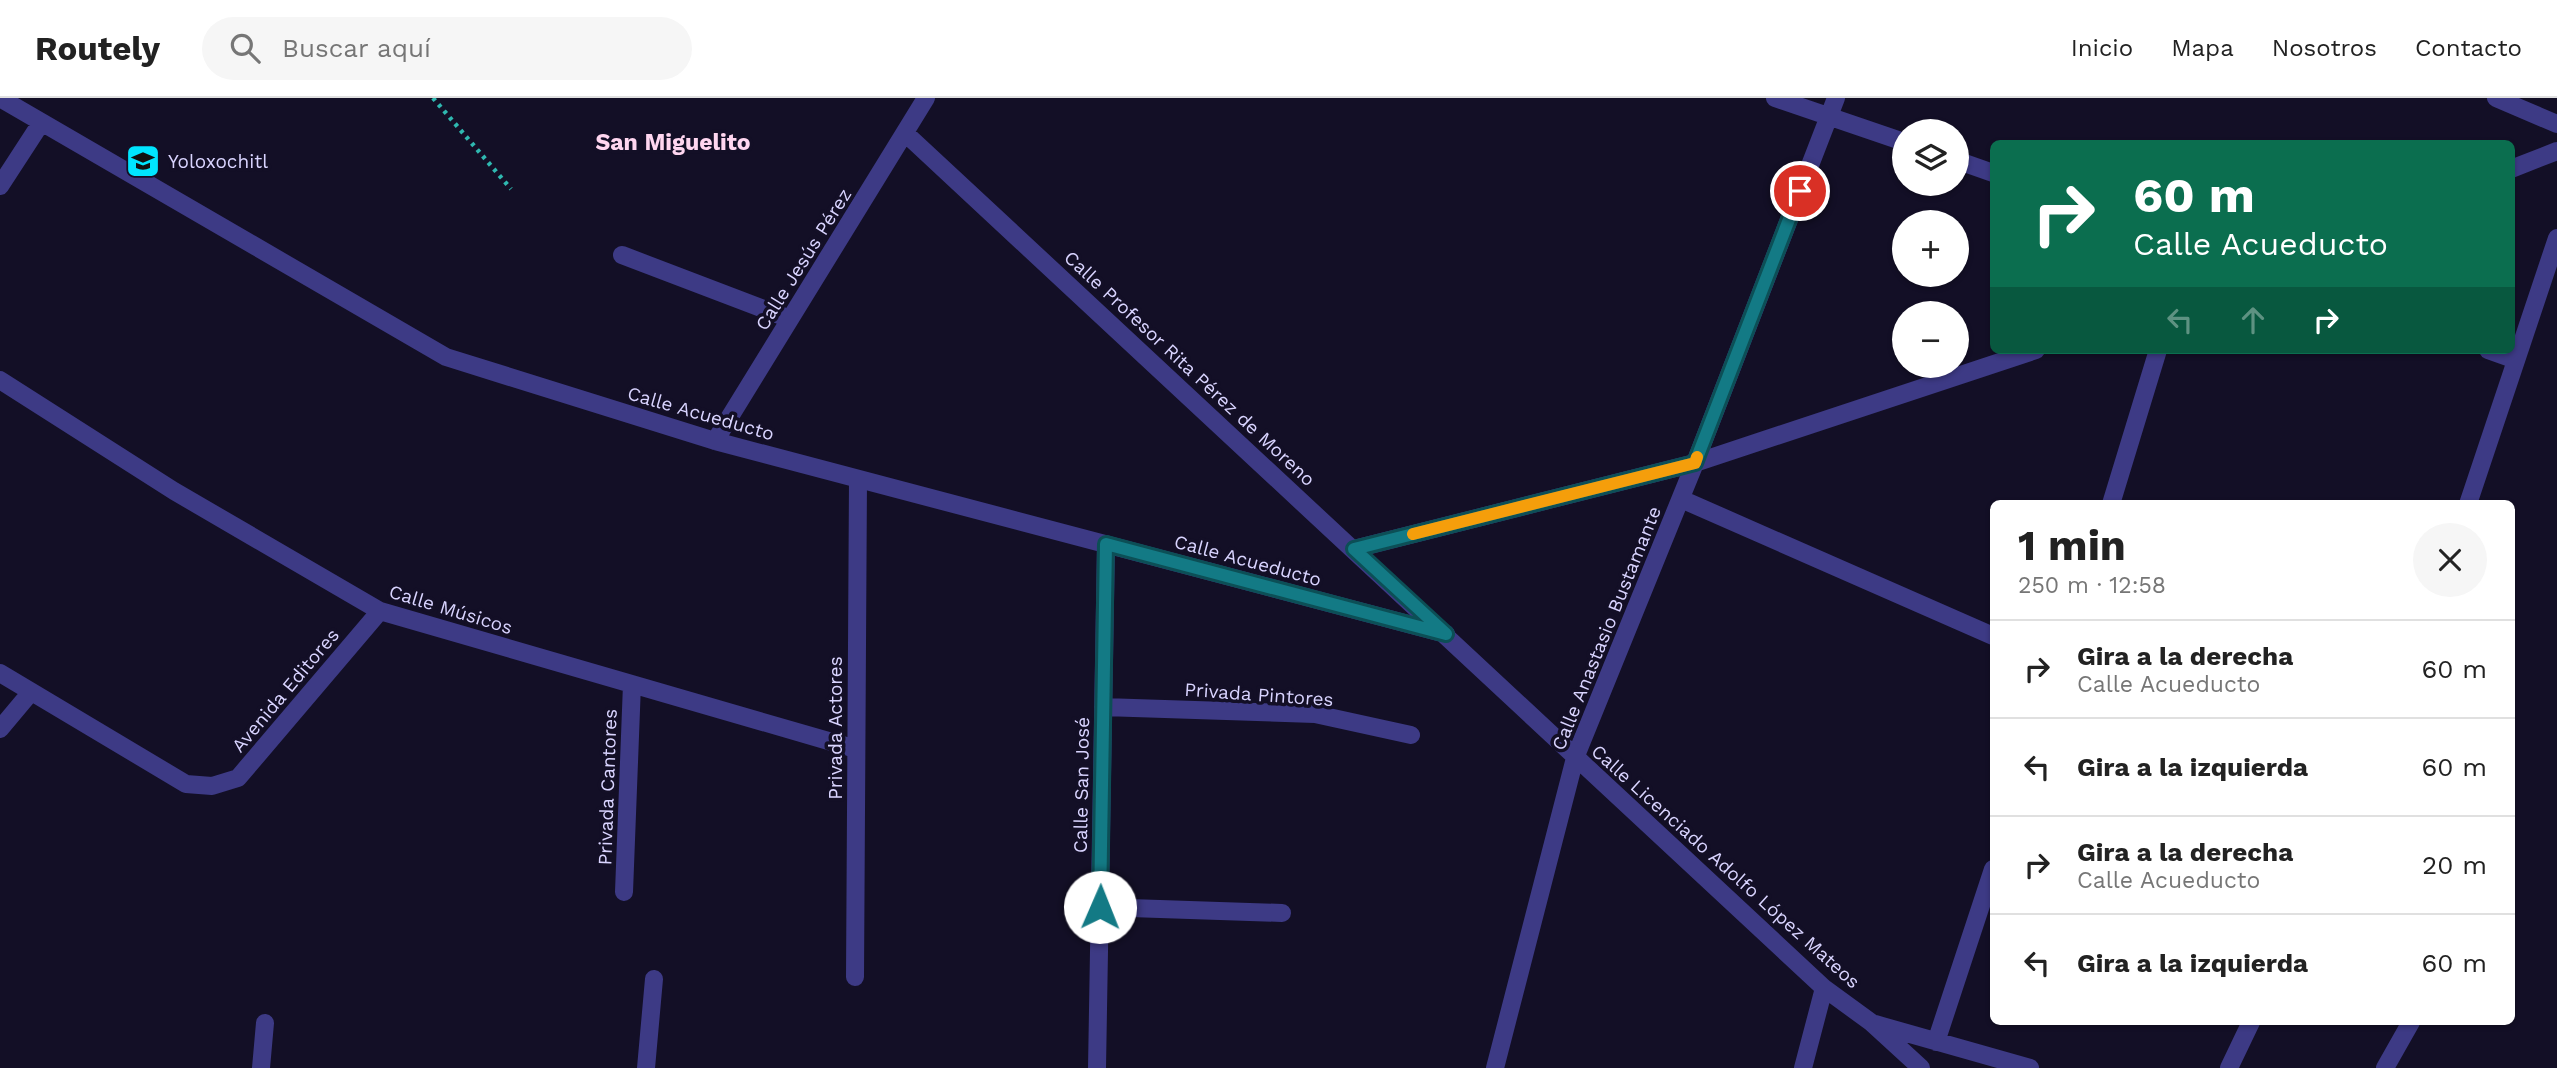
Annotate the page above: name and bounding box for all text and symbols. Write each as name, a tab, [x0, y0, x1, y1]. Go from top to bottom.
search box	[202, 17, 692, 80]
text: Routely	[35, 29, 160, 68]
icon: search	[226, 29, 264, 67]
text: Buscar aquí	[282, 33, 431, 63]
text: Inicio	[2071, 34, 2133, 62]
text: Mapa	[2171, 34, 2234, 62]
text: Nosotros	[2272, 34, 2377, 62]
text: Contacto	[2415, 34, 2522, 62]
map controls	[1892, 119, 1969, 378]
button: layers	[1892, 119, 1969, 196]
district label: San Miguelito	[596, 129, 751, 156]
school or university icon: Yoloxochitl	[124, 142, 162, 180]
place label: Yoloxochitl	[168, 150, 268, 173]
pin	[1770, 161, 1830, 221]
text: 60 m	[2133, 166, 2255, 224]
icon: right	[2018, 168, 2109, 259]
icon: arrive	[1781, 172, 1819, 210]
street label: Calle Jesús Pérez	[750, 184, 856, 335]
button: +	[1892, 210, 1969, 287]
text: Calle Acueducto	[2133, 225, 2388, 263]
street label: Calle Profesor Rita Pérez de Moreno	[1059, 246, 1320, 491]
button: −	[1892, 301, 1969, 378]
icon: left	[2161, 301, 2199, 339]
icon: ahead	[2234, 301, 2272, 339]
icon: right	[2307, 301, 2345, 339]
street label: Calle Acueducto	[625, 382, 777, 445]
street label: Calle Anastasio Bustamante	[1547, 503, 1666, 754]
text: 1 min	[2018, 521, 2126, 570]
button: close	[2413, 523, 2487, 597]
street label: Calle Acueducto	[1172, 530, 1324, 591]
text: 250 m · 12:58	[2018, 572, 2166, 599]
street label: Calle Músicos	[386, 580, 515, 639]
street label: Avenida Editores	[227, 624, 344, 757]
text: Gira a la derecha	[2077, 641, 2293, 671]
icon: right	[2018, 650, 2056, 688]
text: 60 m	[2421, 654, 2487, 684]
street label: Privada Actores	[824, 656, 847, 800]
text: Calle Acueducto	[2077, 671, 2260, 698]
street label: Privada Pintores	[1184, 678, 1334, 711]
street label: Privada Cantores	[593, 708, 622, 866]
street label: Calle San José	[1069, 717, 1094, 853]
street label: Calle Licenciado Adolfo López Mateos	[1587, 740, 1865, 993]
icon: left	[2018, 748, 2056, 786]
text: Gira a la izquierda	[2077, 752, 2308, 782]
text: 60 m	[2421, 752, 2487, 782]
text: Gira a la derecha	[2077, 837, 2293, 867]
icon: right	[2018, 846, 2056, 884]
text: 20 m	[2422, 850, 2487, 880]
text: Calle Acueducto	[2077, 867, 2260, 894]
position arrow	[1063, 870, 1137, 944]
icon: left	[2018, 944, 2056, 982]
text: Gira a la izquierda	[2077, 948, 2308, 978]
text: 60 m	[2421, 948, 2487, 978]

